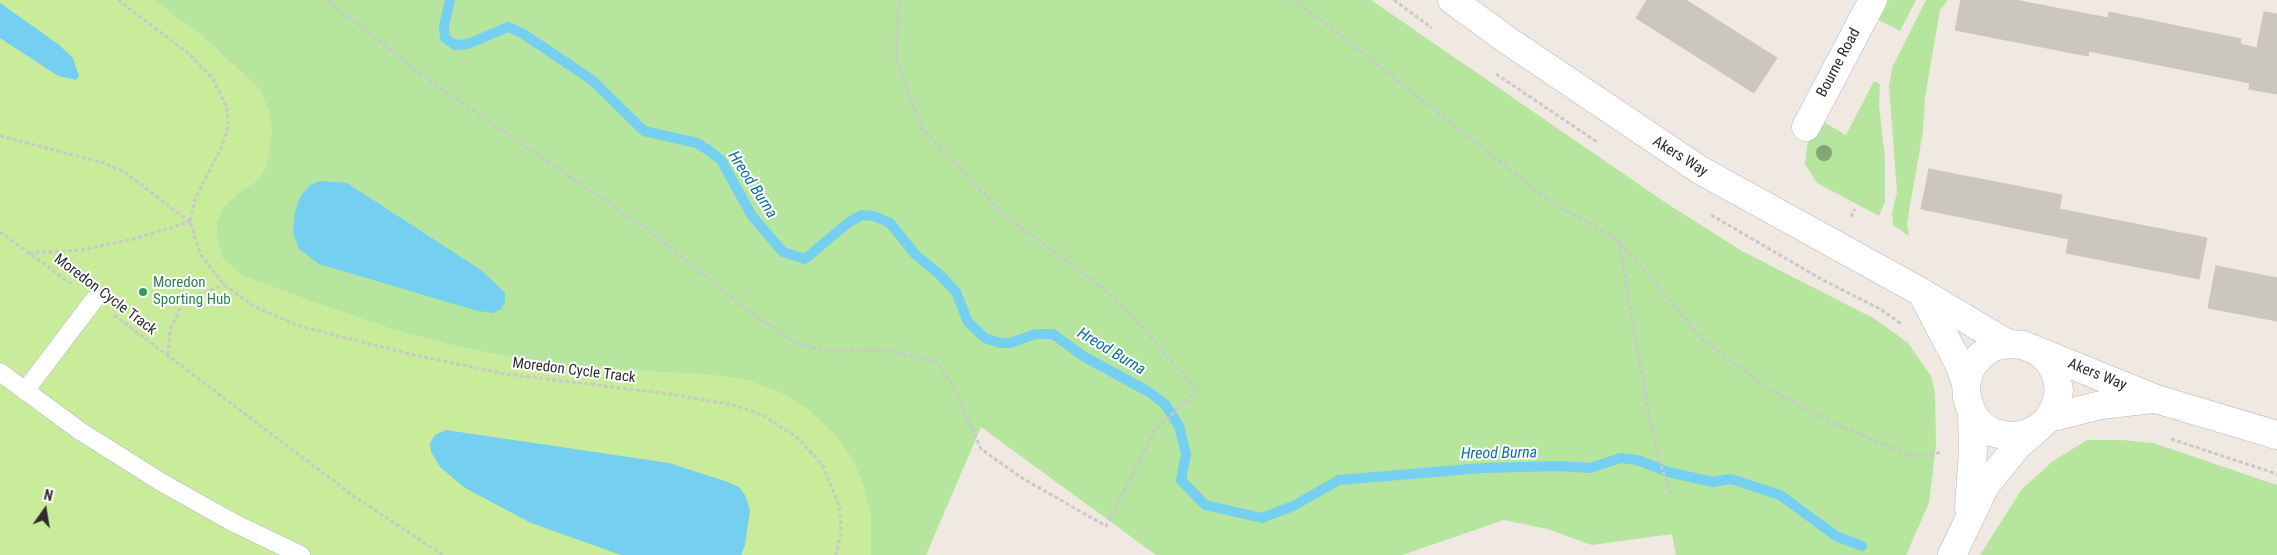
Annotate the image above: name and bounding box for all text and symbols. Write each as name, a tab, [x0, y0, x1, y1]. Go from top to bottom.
street label: Bourne Road	[1813, 25, 1865, 101]
street label: Akers Way	[1649, 133, 1711, 181]
water label: Hreod Burna	[723, 148, 781, 222]
street label: Moredon Cycle Track	[50, 251, 160, 339]
place label: Moredon Sporting Hub	[153, 274, 231, 309]
marker: Moredon Sporting Hub	[137, 286, 149, 298]
water label: Hreod Burna	[1073, 324, 1149, 380]
street label: Moredon Cycle Track	[511, 355, 637, 387]
street label: Akers Way	[2065, 355, 2129, 395]
water label: Hreod Burna	[1461, 444, 1537, 464]
north arrow	[20, 485, 70, 535]
text: N	[42, 487, 54, 504]

